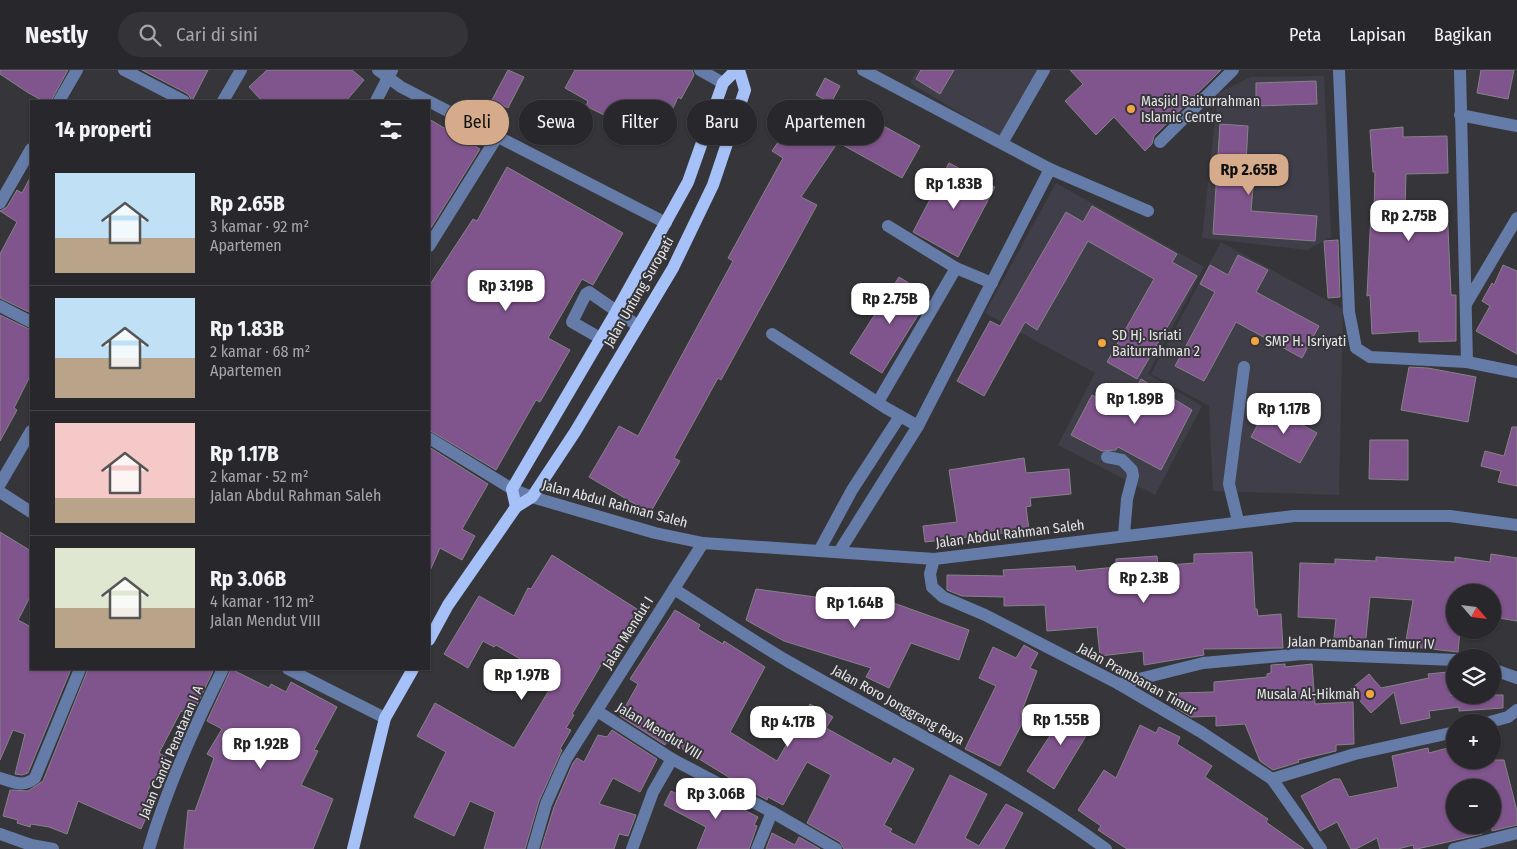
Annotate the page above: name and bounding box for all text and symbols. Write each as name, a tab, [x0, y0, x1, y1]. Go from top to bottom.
search box	[118, 12, 468, 57]
text: Nestly	[25, 21, 88, 49]
icon: search	[136, 21, 164, 49]
text: Cari di sini	[176, 23, 258, 46]
text: Peta	[1289, 24, 1321, 46]
text: Lapisan	[1349, 24, 1406, 46]
text: Bagikan	[1434, 24, 1492, 46]
place label: Masjid Baiturrahman Islamic Centre	[1141, 93, 1260, 126]
chip: Beli	[445, 100, 509, 145]
chip: Sewa	[519, 100, 593, 145]
chip: Filter	[603, 100, 677, 145]
chip: Baru	[687, 100, 757, 145]
chip: Apartemen	[767, 100, 884, 145]
marker: Masjid Baiturrahman Islamic Centre	[1125, 103, 1137, 115]
icon: filters	[377, 116, 405, 144]
text: 14 properti	[55, 117, 151, 143]
pin: Rp 2.65B	[1197, 154, 1301, 196]
text: Rp 2.65B	[1220, 160, 1278, 179]
pin: Rp 1.83B	[902, 168, 1006, 210]
text: Rp 1.83B	[926, 174, 982, 193]
text: Rp 2.65B	[210, 191, 285, 217]
icon: home	[95, 193, 155, 253]
pin: Rp 2.75B	[1357, 200, 1461, 242]
text: Rp 2.75B	[1381, 206, 1437, 225]
text: 3 kamar · 92 m²	[210, 217, 309, 236]
street label: Jalan Untung Suropati	[600, 234, 678, 350]
text: Apartemen	[210, 236, 282, 255]
pin: Rp 3.19B	[454, 270, 558, 312]
text: Rp 3.19B	[479, 276, 533, 295]
pin: Rp 2.75B	[838, 282, 942, 325]
text: Rp 2.75B	[862, 289, 918, 308]
text: Rp 1.83B	[210, 316, 284, 342]
icon: home	[95, 318, 155, 378]
place label: SD Hj. Isriati Baiturrahman 2	[1112, 327, 1200, 360]
place label: SMP H. Isriyati	[1265, 333, 1346, 350]
marker: SMP H. Isriyati	[1249, 335, 1261, 347]
marker: SD Hj. Isriati Baiturrahman 2	[1096, 337, 1108, 349]
text: 2 kamar · 68 m²	[210, 342, 310, 361]
text: Apartemen	[210, 361, 282, 380]
pin: Rp 1.89B	[1083, 382, 1187, 425]
text: Rp 1.89B	[1107, 389, 1163, 408]
pin: Rp 1.17B	[1232, 392, 1336, 435]
text: Rp 1.17B	[1258, 399, 1310, 418]
text: Rp 1.17B	[210, 441, 279, 467]
icon: home	[95, 443, 155, 503]
text: 2 kamar · 52 m²	[210, 467, 309, 486]
street label: Jalan Abdul Rahman Saleh	[540, 476, 690, 532]
text: Jalan Abdul Rahman Saleh	[210, 486, 381, 505]
street label: Jalan Abdul Rahman Saleh	[935, 516, 1085, 552]
pin: Rp 2.3B	[1098, 562, 1190, 604]
text: Rp 3.06B	[210, 566, 286, 592]
icon: home	[95, 568, 155, 628]
text: Rp 2.3B	[1120, 568, 1168, 587]
north arrow	[1446, 584, 1501, 639]
map controls	[1446, 584, 1501, 834]
pin: Rp 1.64B	[803, 586, 907, 629]
text: 4 kamar · 112 m²	[210, 592, 314, 611]
text: Rp 1.64B	[827, 593, 883, 612]
street label: Jalan Mendut I	[599, 594, 657, 672]
text: Jalan Mendut VIII	[210, 611, 321, 630]
street label: Jalan Prambanan Timur IV	[1287, 633, 1435, 653]
street label: Jalan Prambanan Timur	[1075, 639, 1199, 719]
button: layers	[1446, 649, 1501, 704]
pin: Rp 1.97B	[470, 658, 574, 701]
street label: Jalan Roro Jonggrang Raya	[829, 661, 967, 749]
text: Rp 1.97B	[495, 665, 549, 684]
street label: Jalan Candi Penataran I A	[135, 682, 207, 821]
place label: Musala Al-Hikmah	[1257, 686, 1360, 703]
marker: Musala Al-Hikmah	[1364, 688, 1376, 700]
street label: Jalan Mendut VIII	[613, 699, 705, 763]
pin: Rp 1.55B	[1009, 704, 1113, 746]
pin: Rp 4.17B	[736, 706, 840, 748]
text: Rp 1.55B	[1033, 710, 1089, 729]
text: Rp 4.17B	[761, 712, 815, 731]
button: +	[1446, 714, 1501, 769]
pin: Rp 1.92B	[209, 728, 313, 770]
text: Rp 1.92B	[233, 734, 289, 753]
pin: Rp 3.06B	[664, 778, 768, 820]
button: −	[1446, 779, 1501, 834]
text: Rp 3.06B	[687, 784, 745, 803]

